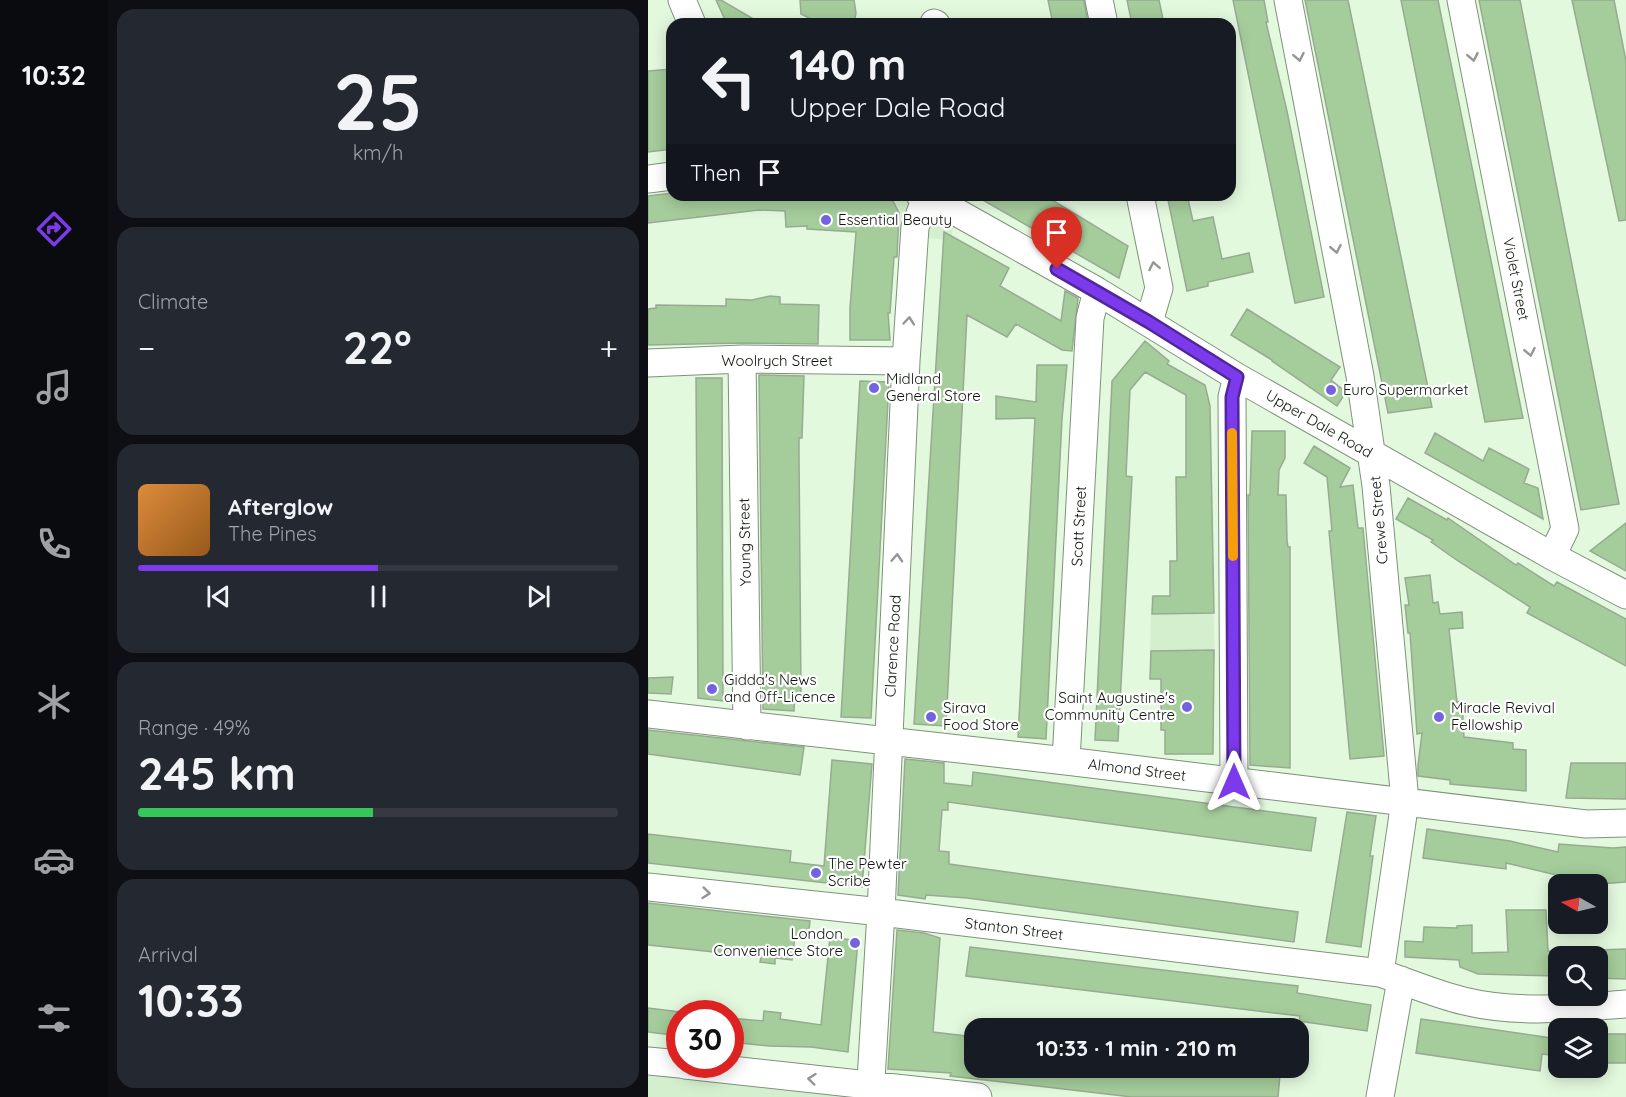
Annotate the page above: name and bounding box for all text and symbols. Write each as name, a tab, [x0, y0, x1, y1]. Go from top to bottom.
text: 140 m	[789, 38, 906, 91]
icon: left	[690, 42, 768, 120]
text: 25	[333, 52, 423, 150]
one-way arrow	[1292, 52, 1305, 62]
one-way arrow	[1466, 52, 1479, 62]
text: 10:32	[22, 58, 86, 92]
text: Upper Dale Road	[789, 90, 1005, 124]
text: km/h	[353, 140, 403, 165]
icon: arrive	[753, 156, 786, 189]
text: Then	[690, 159, 741, 187]
pin	[1031, 207, 1082, 269]
icon: directions	[33, 208, 75, 250]
place label: Essential Beauty	[838, 210, 952, 229]
marker: Essential Beauty	[819, 213, 833, 227]
icon: arrive	[1040, 216, 1073, 249]
street label: Violet Street	[1499, 236, 1534, 322]
one-way arrow	[1329, 244, 1342, 254]
one-way arrow	[1149, 261, 1162, 271]
text: Climate	[138, 289, 208, 314]
one-way arrow	[902, 317, 915, 326]
text: 22°	[343, 319, 412, 375]
text: −	[138, 327, 155, 368]
text: +	[599, 327, 618, 368]
one-way arrow	[1523, 346, 1536, 356]
street label: Woolrych Street	[721, 351, 833, 370]
icon: music	[33, 366, 75, 408]
place label: Midland General Store	[886, 369, 981, 405]
place label: Euro Supermarket	[1343, 380, 1469, 399]
marker: Midland General Store	[867, 381, 881, 395]
marker: Euro Supermarket	[1324, 383, 1338, 397]
street label: Upper Dale Road	[1262, 385, 1376, 462]
street label: Crewe Street	[1365, 475, 1392, 565]
street label: Scott Street	[1067, 485, 1090, 567]
text: Afterglow	[228, 493, 333, 521]
street label: Young Street	[734, 498, 755, 586]
text: The Pines	[228, 521, 317, 546]
icon: phone	[33, 523, 75, 565]
one-way arrow	[890, 553, 903, 562]
icon: previous	[202, 580, 235, 613]
icon: pause	[362, 580, 395, 613]
icon: next	[522, 580, 555, 613]
street label: Clarence Road	[880, 594, 905, 698]
place label: Gidda's News and Off-Licence	[724, 670, 835, 706]
icon: climate	[33, 681, 75, 723]
marker: Gidda's News and Off-Licence	[705, 682, 719, 696]
place label: Saint Augustine's Community Centre	[1045, 688, 1175, 724]
place label: Sirava Food Store	[943, 698, 1019, 734]
place label: Miracle Revival Fellowship	[1451, 698, 1555, 734]
marker: Saint Augustine's Community Centre	[1180, 700, 1194, 714]
marker: Sirava Food Store	[924, 710, 938, 724]
marker: Miracle Revival Fellowship	[1432, 710, 1446, 724]
text: Range · 49%	[138, 715, 250, 740]
text: 245 km	[138, 745, 296, 801]
position arrow	[1202, 750, 1266, 814]
street label: Almond Street	[1087, 754, 1187, 785]
icon: car	[33, 839, 75, 881]
place label: The Pewter Scribe	[828, 854, 907, 890]
marker: The Pewter Scribe	[809, 866, 823, 880]
north arrow	[1548, 874, 1608, 934]
map controls	[1548, 874, 1608, 1078]
one-way arrow	[702, 886, 711, 899]
street label: Stanton Street	[964, 913, 1064, 944]
place label: London Convenience Store	[713, 924, 843, 960]
marker: London Convenience Store	[848, 936, 862, 950]
text: Arrival	[138, 942, 198, 967]
button: search	[1548, 946, 1608, 1006]
text: 10:33	[138, 972, 244, 1028]
icon: filters	[33, 997, 75, 1039]
speed limit sign: 30	[666, 1000, 744, 1078]
button: layers	[1548, 1018, 1608, 1078]
text: 10:33 · 1 min · 210 m	[1036, 1034, 1237, 1062]
one-way arrow	[808, 1073, 817, 1085]

